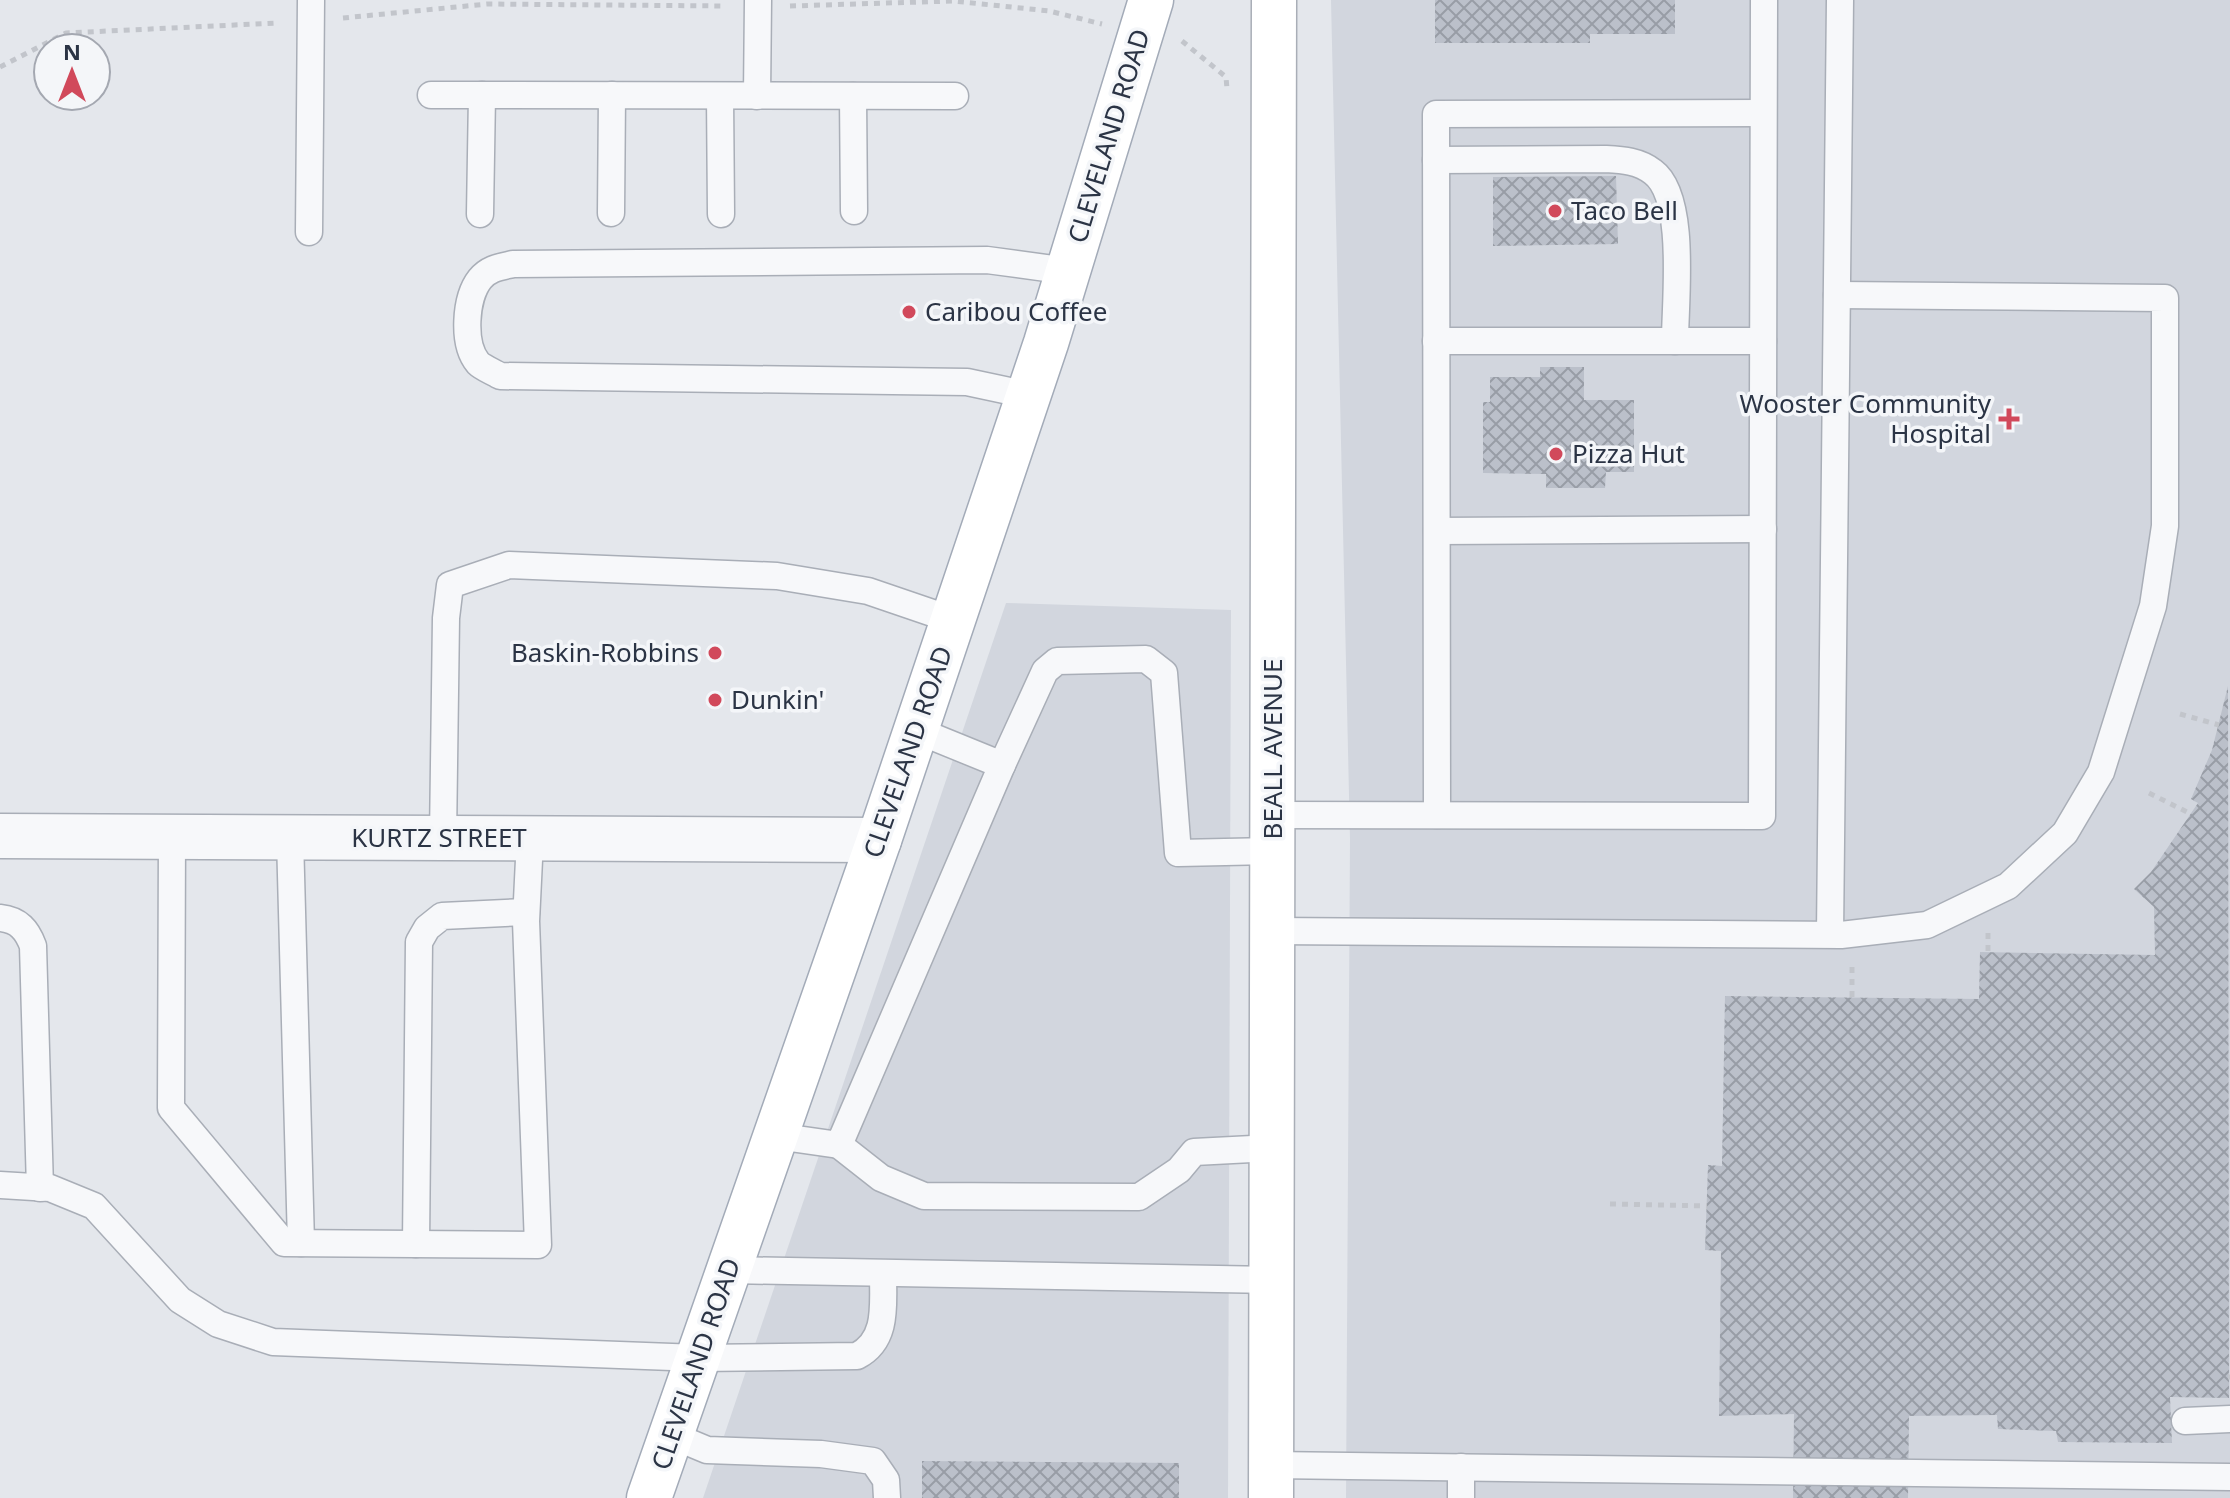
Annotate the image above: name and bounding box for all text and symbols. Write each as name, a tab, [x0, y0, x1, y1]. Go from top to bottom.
street label: CLEVELAND ROAD	[1058, 24, 1158, 247]
north arrow	[32, 32, 112, 112]
text: N	[63, 36, 81, 66]
place label: Taco Bell	[1571, 192, 1678, 228]
marker: Taco Bell	[1546, 202, 1564, 220]
place label: Caribou Coffee	[925, 293, 1107, 329]
marker: Caribou Coffee	[900, 303, 918, 321]
place label: Wooster Community Hospital	[1740, 385, 1992, 451]
marker: Wooster Community Hospital	[1998, 408, 2020, 430]
place label: Pizza Hut	[1572, 435, 1685, 471]
marker: Pizza Hut	[1547, 445, 1565, 463]
place label: Baskin-Robbins	[511, 634, 699, 670]
street label: CLEVELAND ROAD	[854, 641, 960, 862]
marker: Baskin-Robbins	[706, 644, 724, 662]
street label: BEALL AVENUE	[1254, 659, 1290, 839]
place label: Dunkin'	[731, 681, 824, 717]
marker: Dunkin'	[706, 691, 724, 709]
street label: KURTZ STREET	[351, 819, 527, 855]
street label: CLEVELAND ROAD	[642, 1253, 748, 1474]

